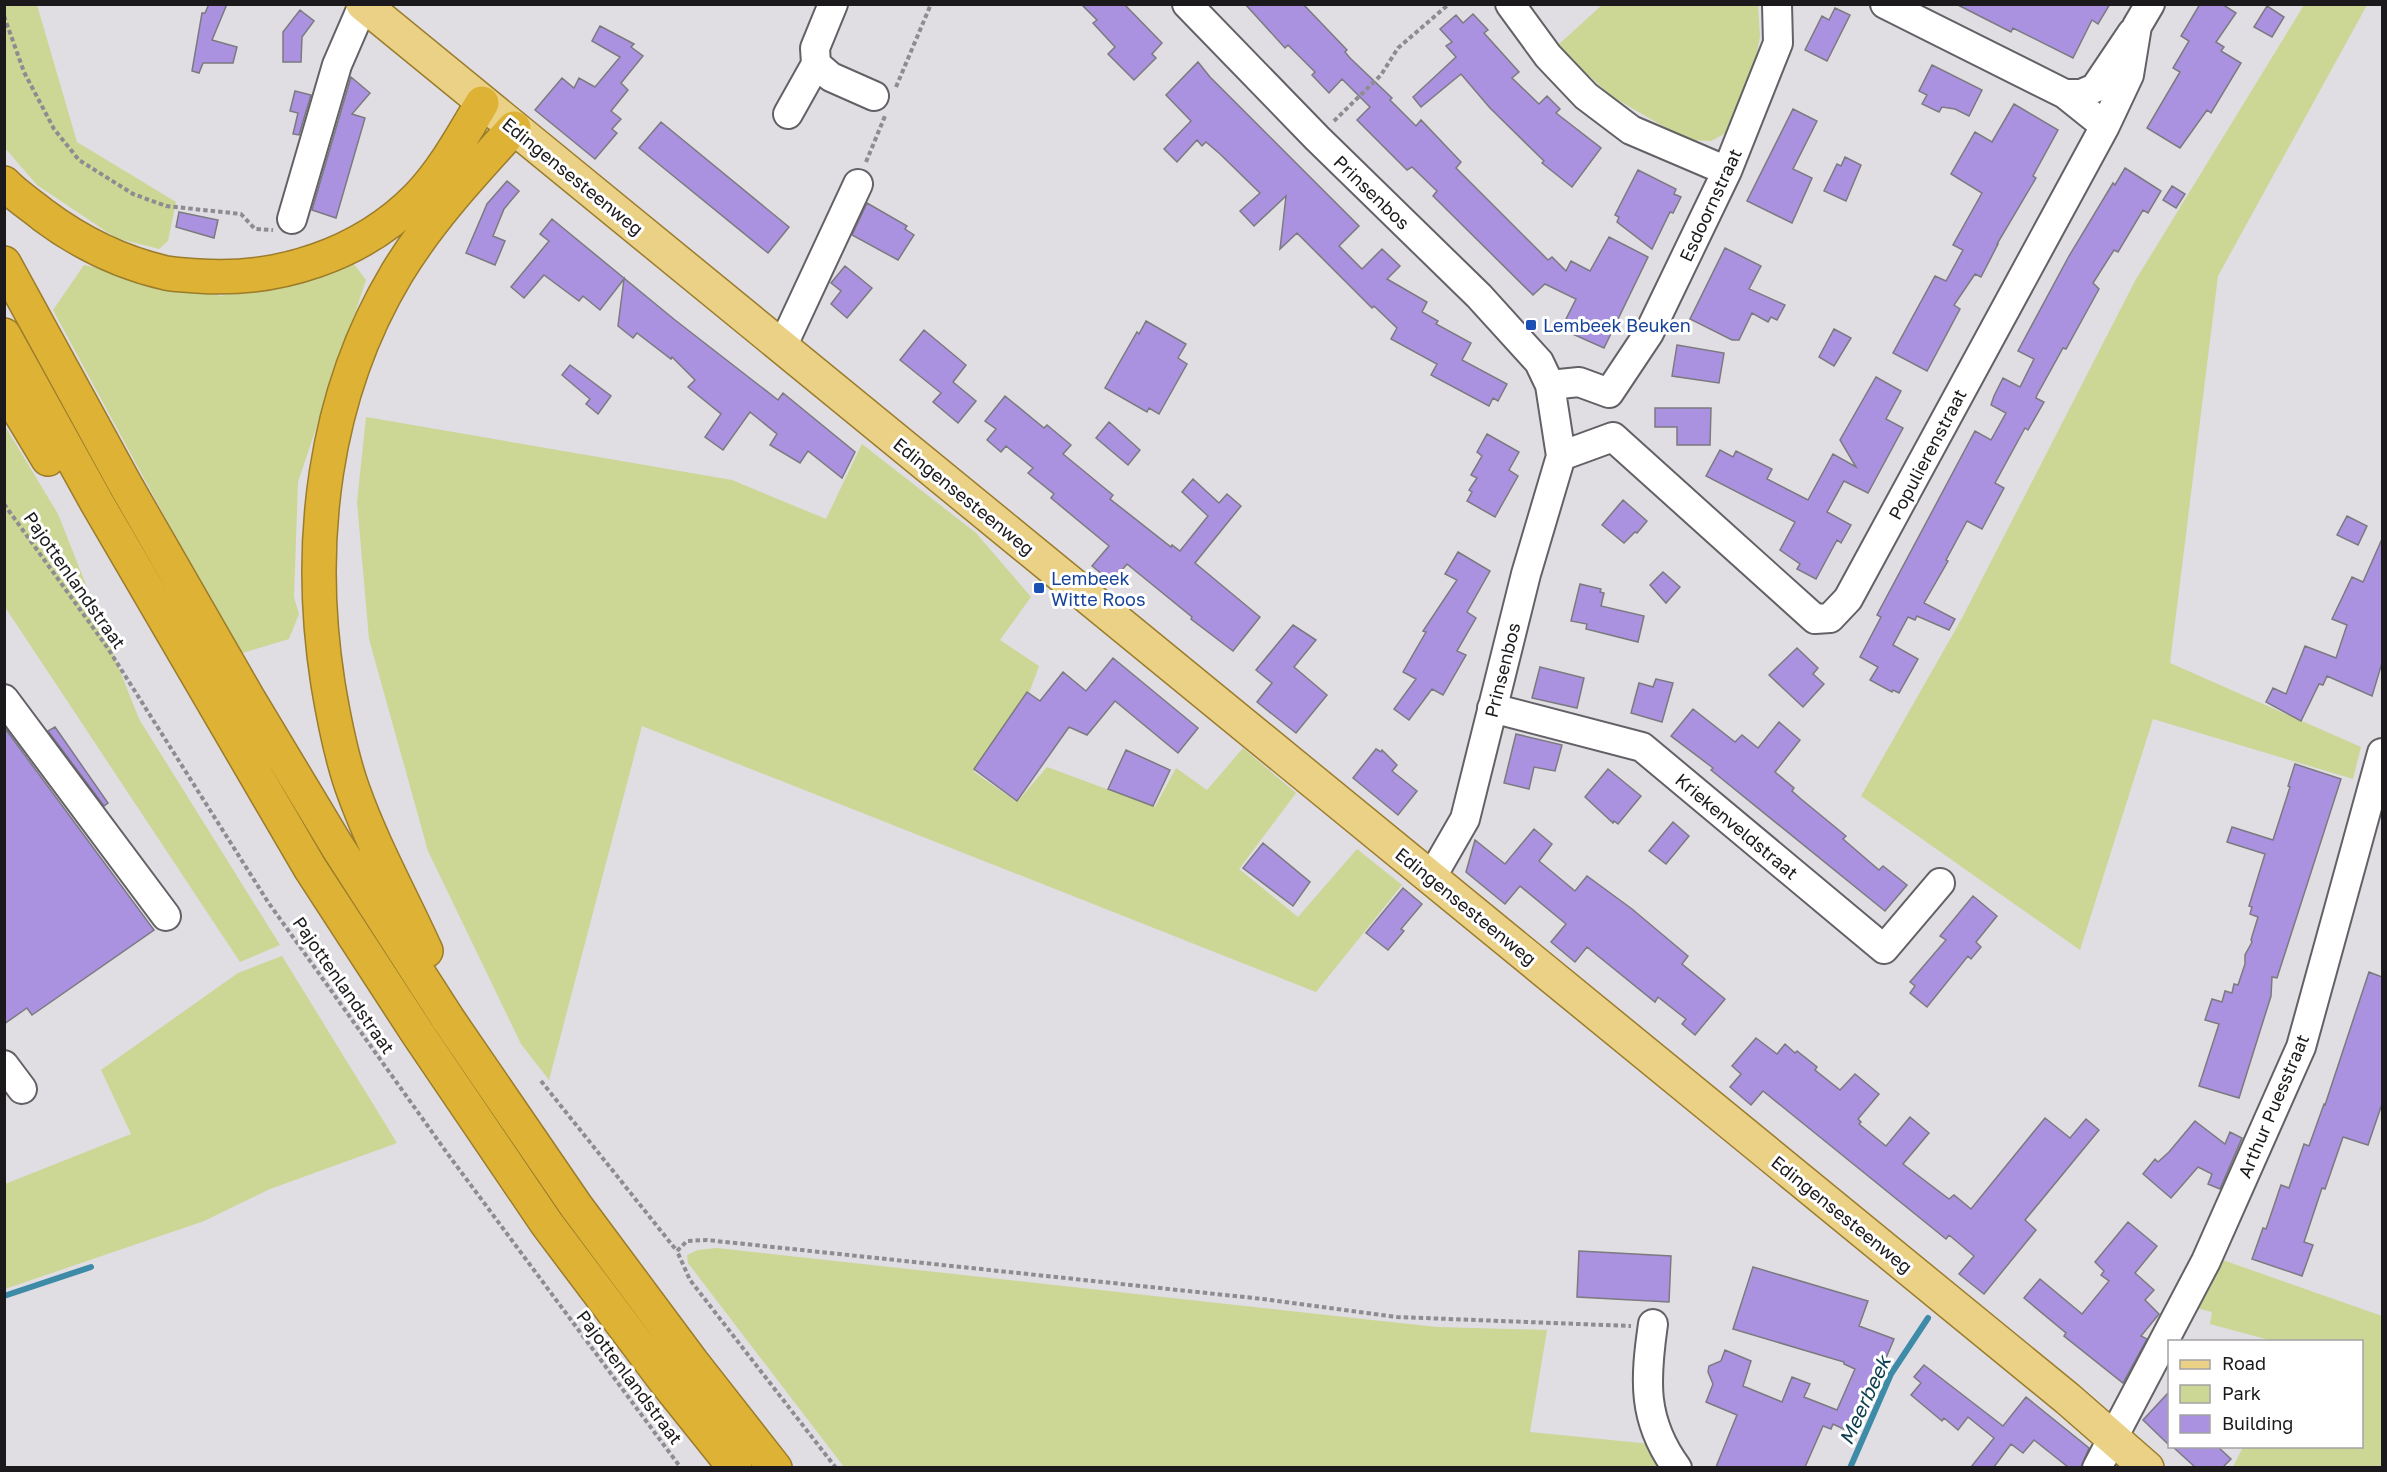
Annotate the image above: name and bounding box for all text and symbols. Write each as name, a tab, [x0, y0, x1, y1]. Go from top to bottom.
street label: Edingensesteenweg	[498, 112, 648, 240]
street label: Esdoornstraat	[1674, 145, 1746, 265]
street label: Prinsenbos	[1329, 150, 1415, 234]
place label: Lembeek Beuken	[1543, 314, 1691, 336]
marker: Lembeek Beuken	[1524, 318, 1538, 332]
street label: Populierenstraat	[1883, 385, 1971, 523]
street label: Edingensesteenweg	[889, 432, 1039, 560]
street label: Pajottenlandstraat	[19, 507, 131, 653]
place label: Lembeek Witte Roos	[1051, 567, 1145, 610]
marker: Lembeek Witte Roos	[1032, 581, 1046, 595]
street label: Prinsenbos	[1480, 620, 1524, 720]
street label: Kriekenveldstraat	[1671, 768, 1803, 884]
street label: Edingensesteenweg	[1391, 842, 1541, 970]
street label: Pajottenlandstraat	[288, 912, 400, 1058]
street label: Arthur Puesstraat	[2233, 1031, 2313, 1181]
street label: Edingensesteenweg	[1767, 1150, 1917, 1278]
street label: Pajottenlandstraat	[572, 1306, 688, 1448]
legend	[2168, 1340, 2363, 1448]
water label: Meerbeek	[1833, 1349, 1896, 1448]
text: Road	[2222, 1352, 2266, 1374]
text: Park	[2222, 1382, 2261, 1404]
text: Building	[2222, 1412, 2293, 1434]

